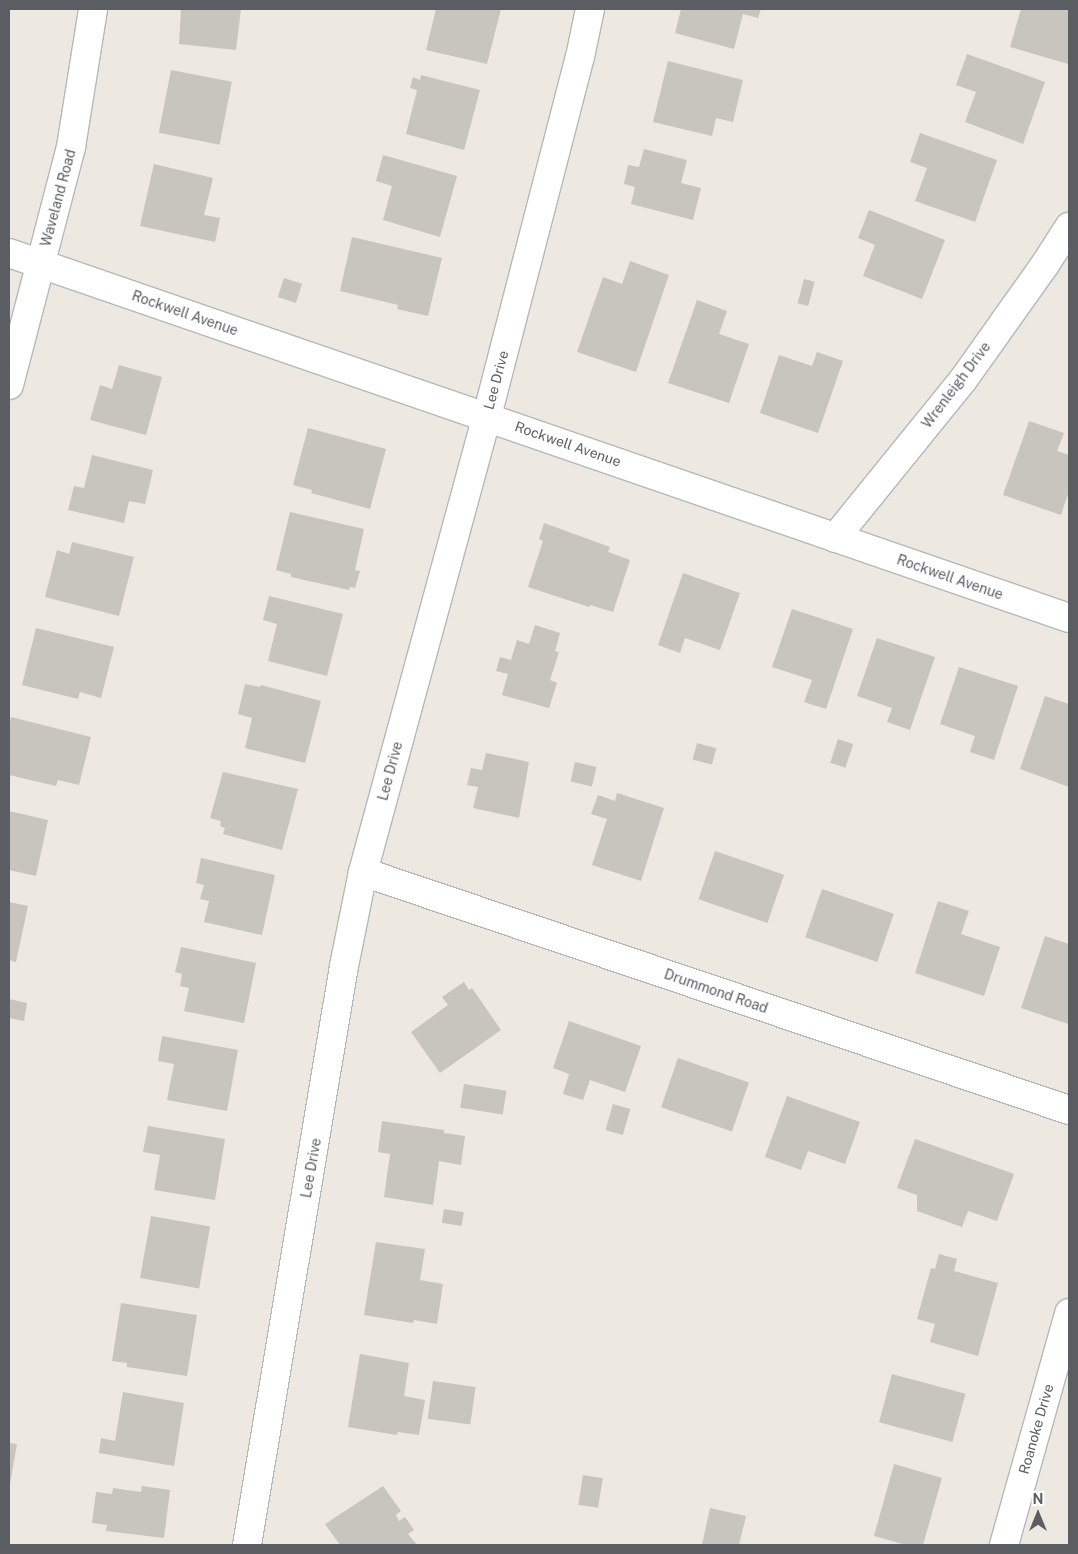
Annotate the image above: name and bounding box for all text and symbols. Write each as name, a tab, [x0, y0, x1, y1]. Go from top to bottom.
street label: Waveland Road	[37, 148, 79, 248]
street label: Rockwell Avenue	[130, 287, 240, 339]
street label: Wrenleigh Drive	[918, 339, 994, 431]
street label: Lee Drive	[480, 349, 512, 411]
street label: Rockwell Avenue	[513, 418, 623, 470]
street label: Rockwell Avenue	[895, 551, 1005, 603]
street label: Lee Drive	[374, 740, 406, 802]
street label: Drummond Road	[662, 965, 770, 1017]
street label: Lee Drive	[297, 1137, 325, 1199]
street label: Roanoke Drive	[1015, 1382, 1057, 1476]
north arrow	[1013, 1489, 1063, 1539]
text: N	[1033, 1491, 1043, 1507]

